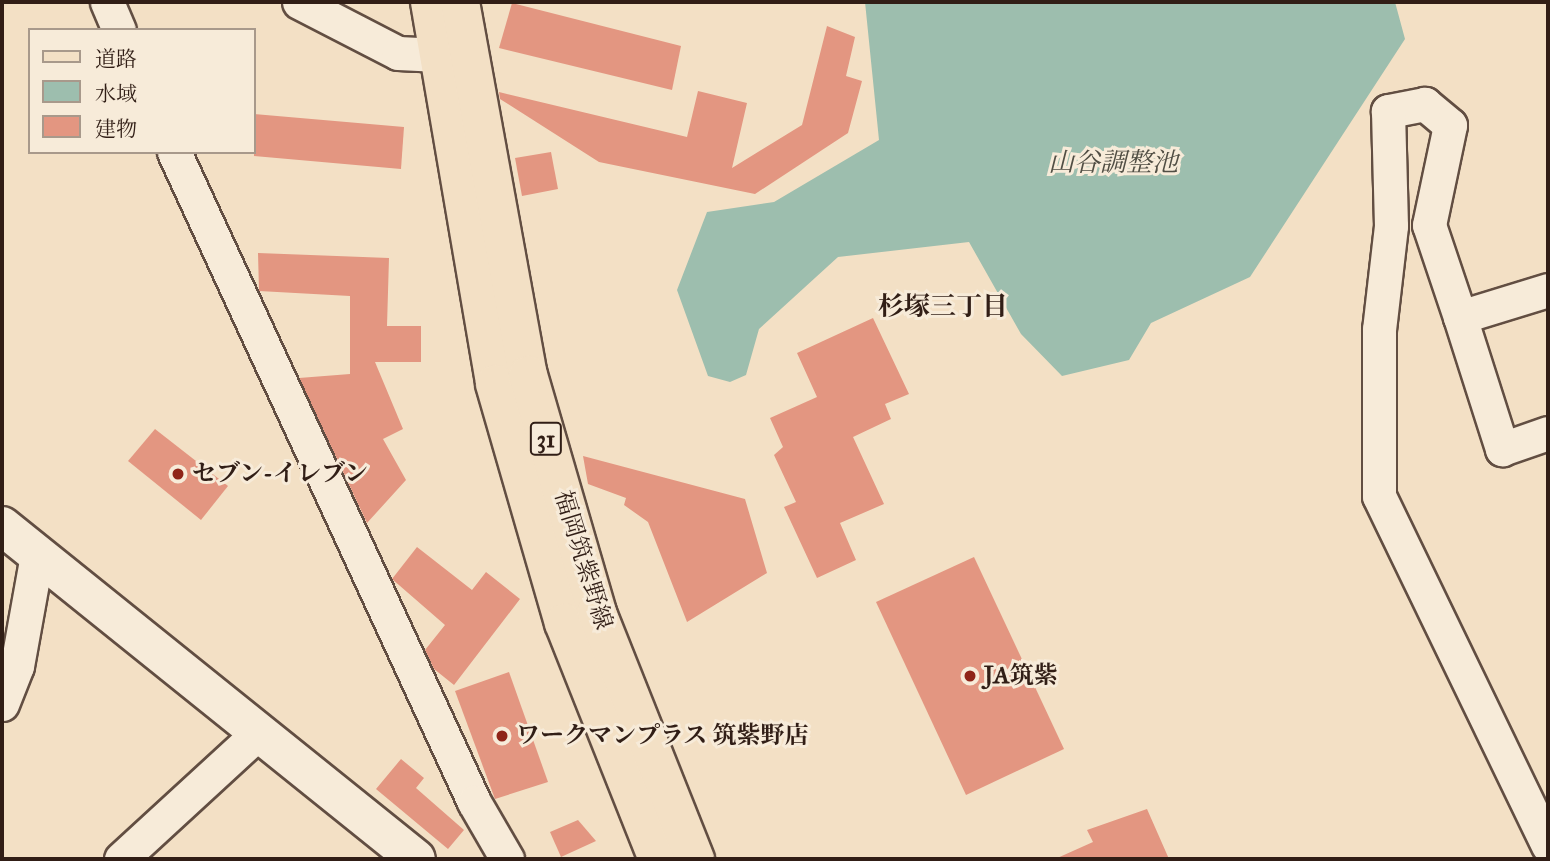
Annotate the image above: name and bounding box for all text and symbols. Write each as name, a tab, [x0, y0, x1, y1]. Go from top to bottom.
legend	[28, 28, 256, 154]
text: 道路	[95, 46, 137, 72]
text: 水域	[95, 81, 137, 107]
text: 建物	[95, 116, 137, 142]
water label: 山谷調整池	[1048, 147, 1178, 179]
district label: 杉塚三丁目	[878, 291, 1008, 323]
road number: 31	[528, 420, 564, 458]
place label: セブン-イレブン	[192, 460, 370, 488]
marker: セブン-イレブン	[170, 466, 186, 482]
street label: 福岡筑紫野線	[548, 487, 618, 633]
place label: JA筑紫	[984, 662, 1058, 690]
marker: JA筑紫	[962, 668, 978, 684]
place label: ワークマンプラス 筑紫野店	[516, 722, 809, 750]
marker: ワークマンプラス 筑紫野店	[494, 728, 510, 744]

